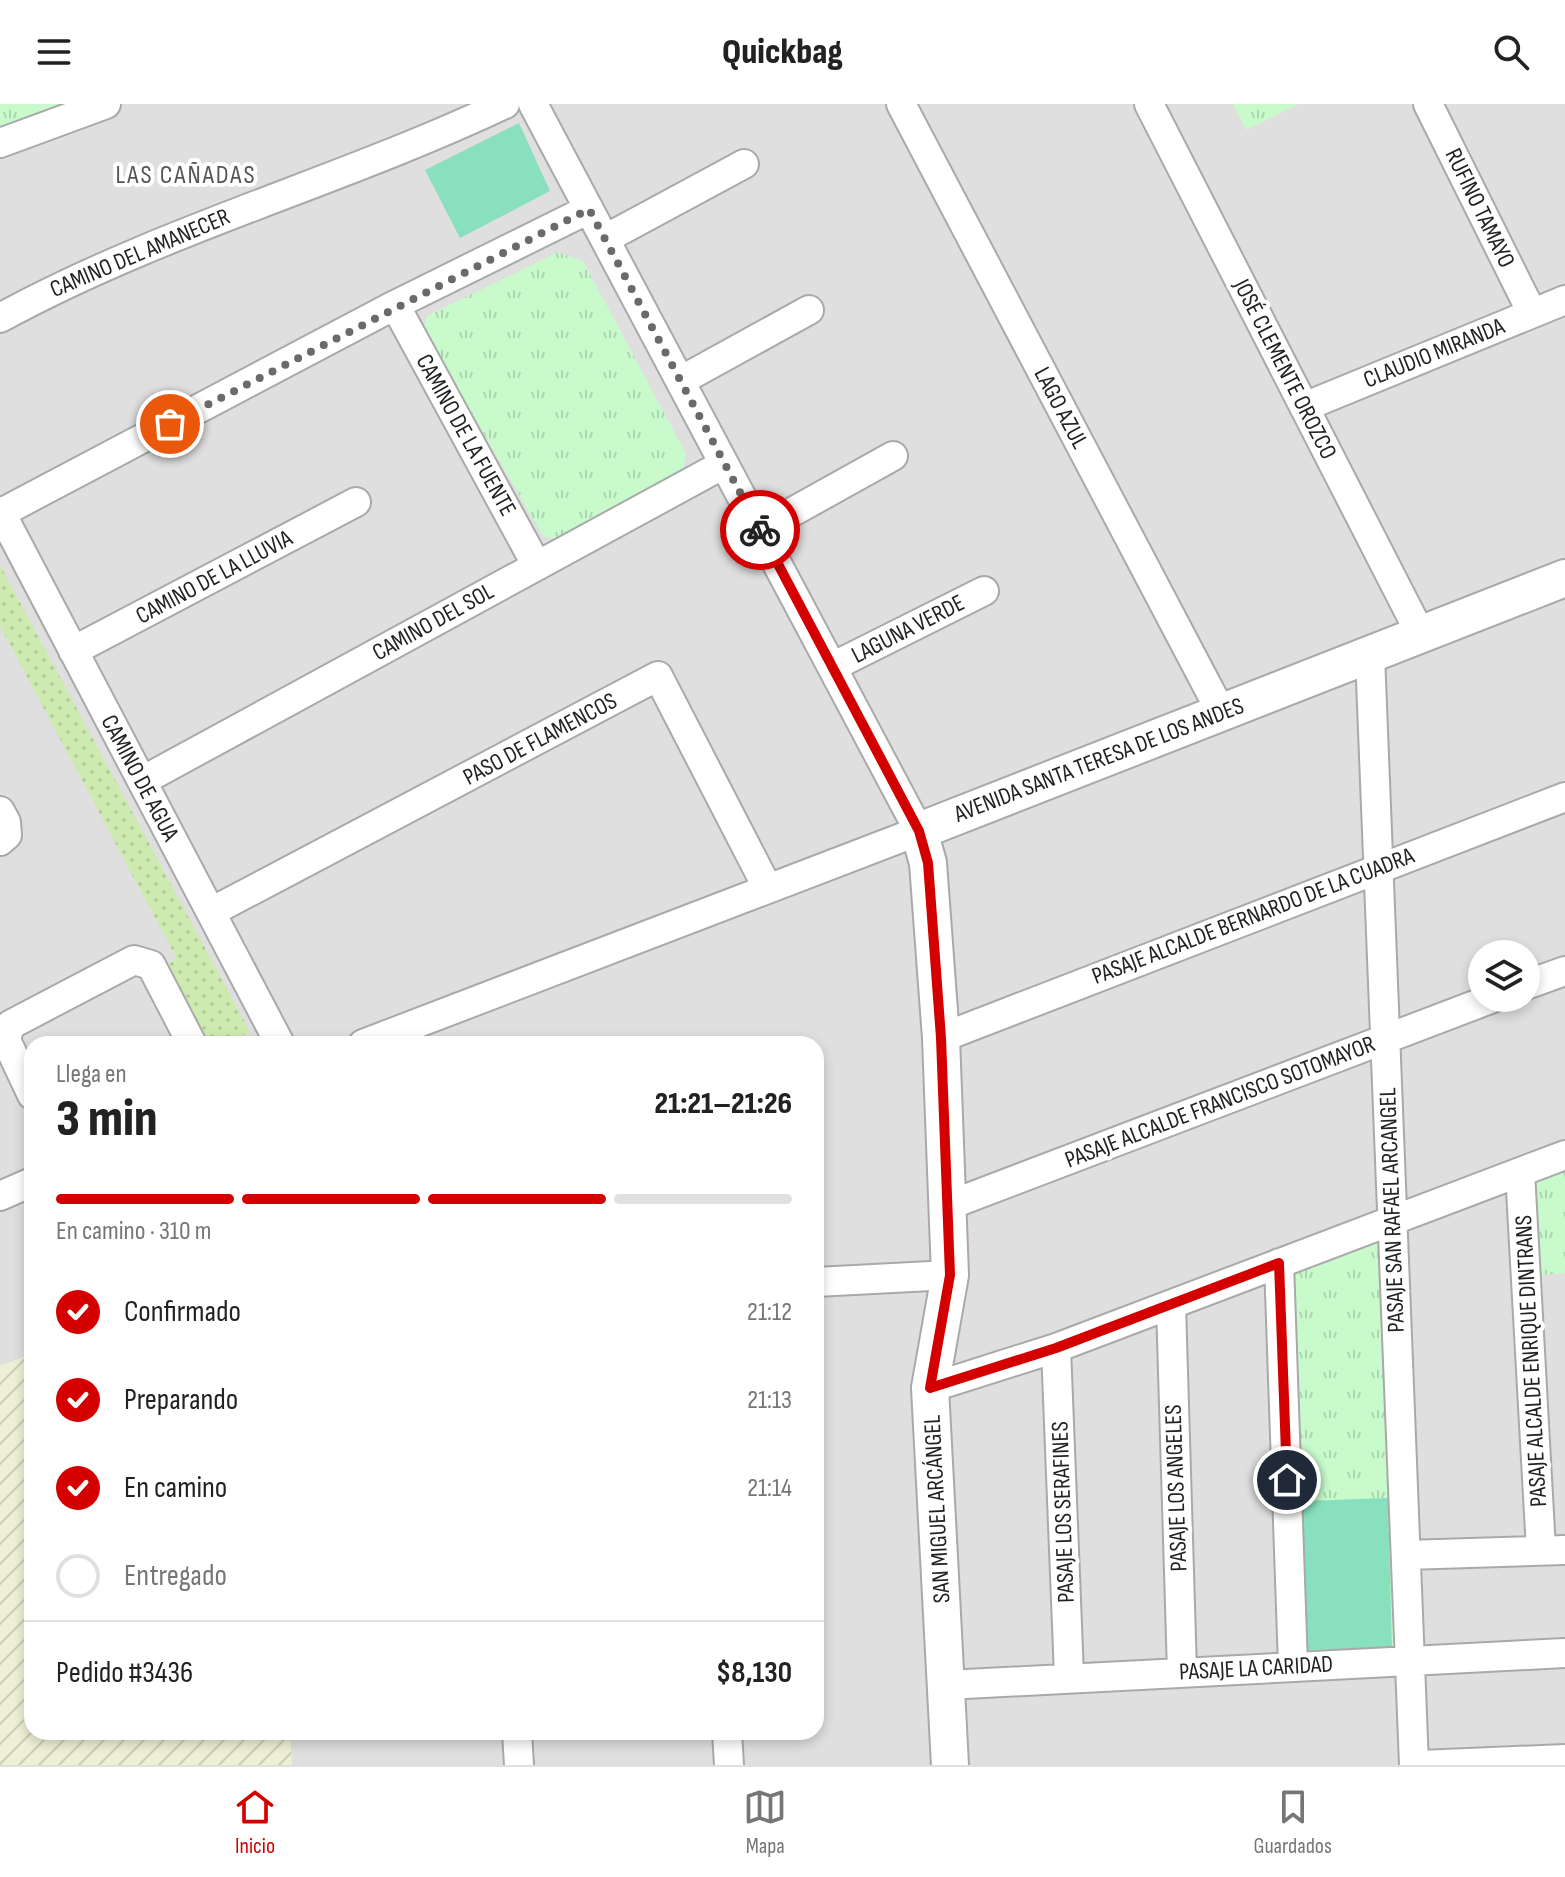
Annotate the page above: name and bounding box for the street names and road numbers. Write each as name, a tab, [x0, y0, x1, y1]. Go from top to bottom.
street label: RUFINO TAMAYO	[1439, 144, 1521, 272]
street label: CAMINO DEL AMANECER	[46, 202, 234, 304]
street label: JOSÉ CLEMENTE OROZCO	[1227, 273, 1343, 464]
street label: CLAUDIO MIRANDA	[1359, 311, 1509, 394]
street label: CAMINO DE LA FUENTE	[410, 349, 522, 521]
street label: LAGO AZUL	[1027, 362, 1095, 454]
street label: CAMINO DE LA LLUVIA	[131, 523, 298, 630]
street label: CAMINO DEL SOL	[367, 577, 499, 667]
street label: LAGUNA VERDE	[847, 588, 969, 670]
street label: PASO DE FLAMENCOS	[458, 686, 622, 792]
street label: AVENIDA SANTA TERESA DE LOS ANDES	[949, 691, 1248, 829]
street label: CAMINO DE AGUA	[95, 710, 186, 847]
street label: PASAJE ALCALDE BERNARDO DE LA CUADRA	[1088, 841, 1419, 991]
street label: PASAJE ALCALDE FRANCISCO SOTOMAYOR	[1061, 1029, 1379, 1175]
street label: PASAJE SAN RAFAEL ARCANGEL	[1373, 1087, 1411, 1333]
street label: PASAJE ALCALDE ENRIQUE DINTRANS	[1509, 1214, 1553, 1508]
street label: PASAJE LOS ANGELES	[1159, 1404, 1193, 1572]
street label: SAN MIGUEL ARCÁNGEL	[918, 1414, 956, 1604]
street label: PASAJE LOS SERAFINES	[1045, 1421, 1081, 1603]
street label: PASAJE LA CARIDAD	[1178, 1649, 1334, 1687]

